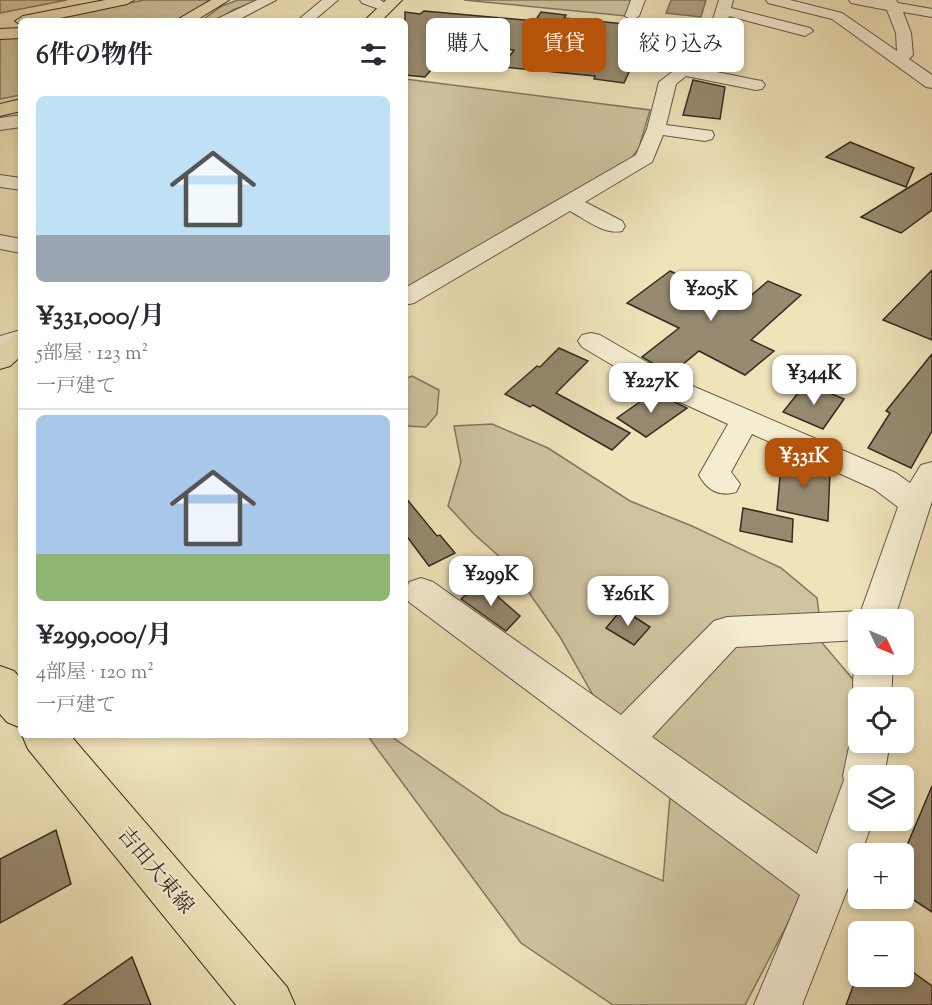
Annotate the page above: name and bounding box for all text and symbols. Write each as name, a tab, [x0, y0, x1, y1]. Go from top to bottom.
chip: 購入	[426, 18, 510, 72]
chip: 賃貸	[522, 18, 606, 72]
chip: 絞り込み	[618, 18, 744, 72]
text: 6件の物件	[36, 38, 153, 75]
icon: filters	[357, 38, 390, 71]
icon: home	[159, 135, 267, 243]
pin: ¥205K	[669, 271, 753, 322]
text: ¥205K	[684, 276, 738, 305]
text: ¥331,000/月	[36, 299, 165, 336]
text: 5部屋 · 123 m²	[36, 340, 148, 369]
pin: ¥344K	[772, 355, 856, 406]
text: ¥344K	[786, 360, 842, 389]
pin: ¥227K	[609, 363, 693, 414]
text: ¥227K	[623, 368, 679, 397]
text: 一戸建て	[36, 373, 116, 402]
pin: ¥331K	[762, 438, 846, 489]
text: ¥331K	[779, 443, 829, 472]
icon: home	[159, 454, 267, 562]
pin: ¥299K	[449, 556, 533, 607]
text: ¥299K	[463, 561, 519, 590]
pin: ¥261K	[586, 576, 670, 627]
text: ¥261K	[601, 581, 655, 610]
north arrow	[848, 609, 914, 675]
map controls	[848, 609, 914, 987]
text: ¥299,000/月	[36, 618, 172, 655]
text: 4部屋 · 120 m²	[36, 659, 154, 688]
button: locate	[848, 687, 914, 753]
text: 一戸建て	[36, 692, 116, 721]
button: layers	[848, 765, 914, 831]
street label: 吉田大東線	[109, 821, 200, 921]
button: +	[848, 843, 914, 909]
button: −	[848, 921, 914, 987]

